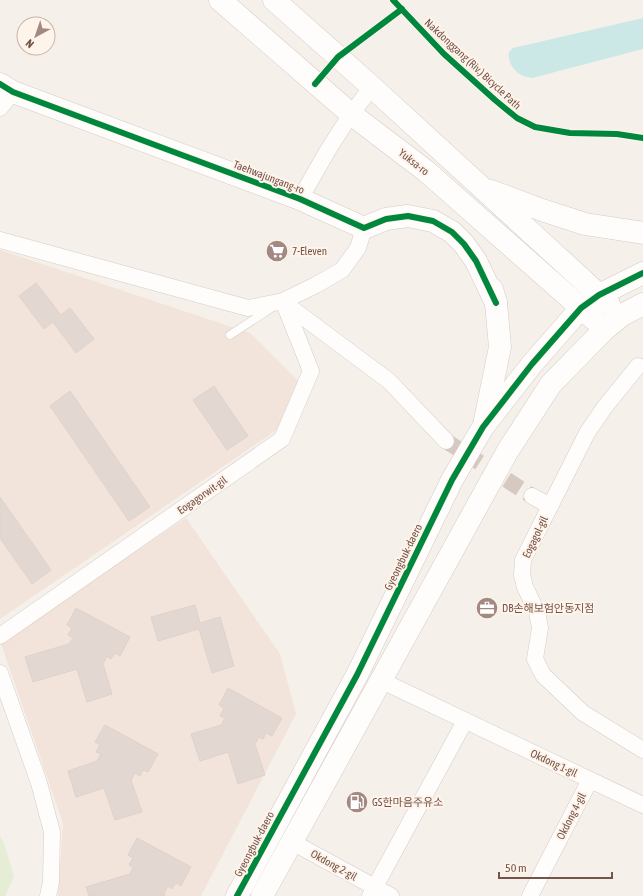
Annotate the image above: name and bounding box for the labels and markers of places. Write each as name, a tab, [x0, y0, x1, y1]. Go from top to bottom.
supermarket icon: 7-Eleven	[264, 238, 290, 264]
place label: 7-Eleven	[292, 245, 327, 257]
office icon: DB손해보험안동지점	[474, 595, 500, 621]
place label: DB손해보험안동지점	[502, 602, 594, 614]
fuel station icon: GS한마음주유소	[344, 789, 370, 815]
place label: GS한마음주유소	[372, 796, 443, 808]

